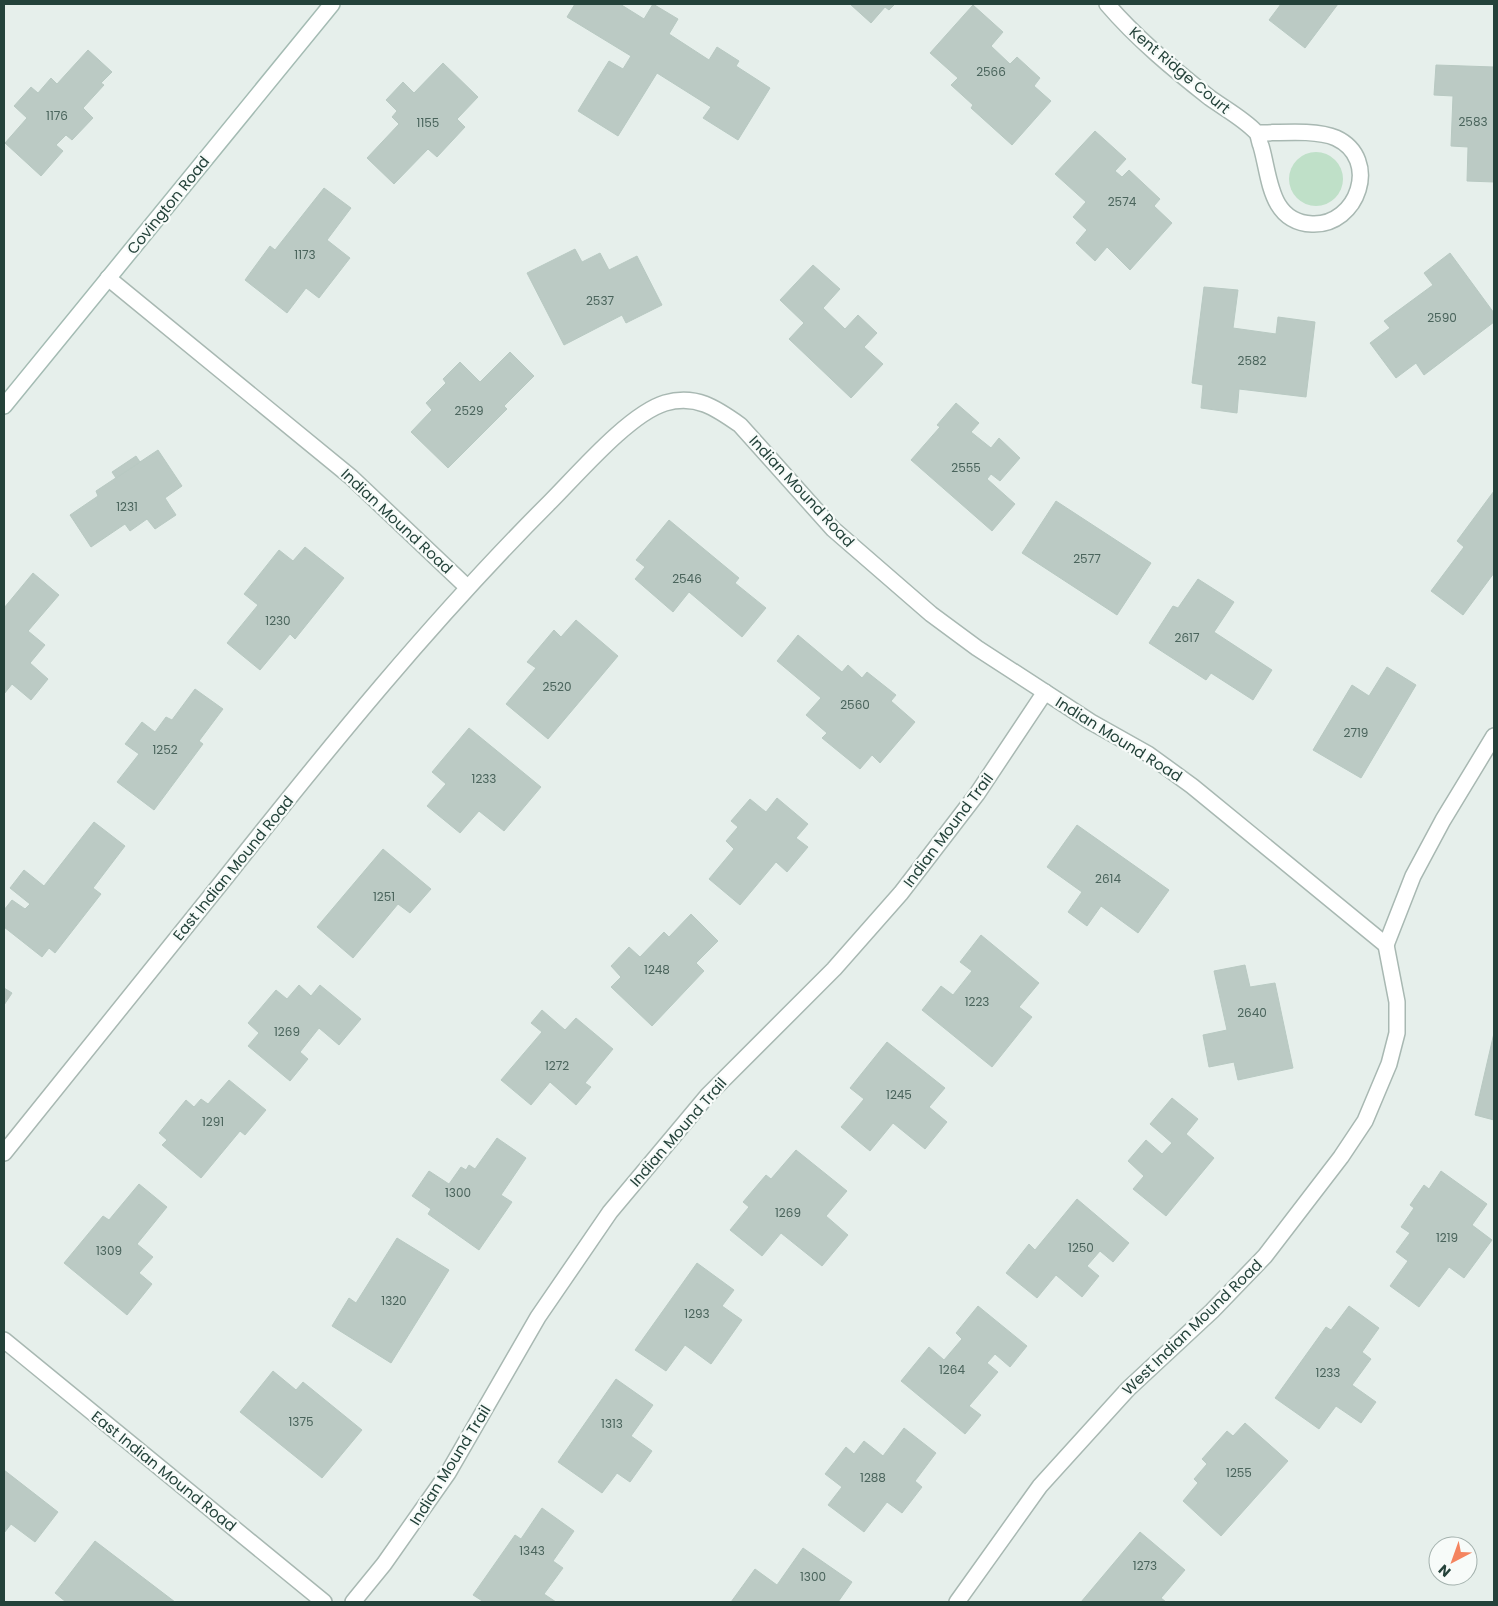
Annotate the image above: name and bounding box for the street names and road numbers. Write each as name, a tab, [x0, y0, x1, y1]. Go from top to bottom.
street label: Kent Ridge Court	[1125, 22, 1235, 118]
street label: Covington Road	[122, 151, 214, 259]
street label: Indian Mound Road	[745, 431, 859, 551]
street label: Indian Mound Road	[337, 464, 457, 578]
street label: Indian Mound Road	[1052, 691, 1186, 787]
street label: Indian Mound Trail	[898, 769, 998, 891]
street label: East Indian Mound Road	[168, 791, 298, 945]
street label: Indian Mound Trail	[625, 1073, 731, 1191]
street label: West Indian Mound Road	[1117, 1255, 1267, 1399]
street label: Indian Mound Trail	[405, 1401, 495, 1529]
street label: East Indian Mound Road	[87, 1406, 241, 1536]

